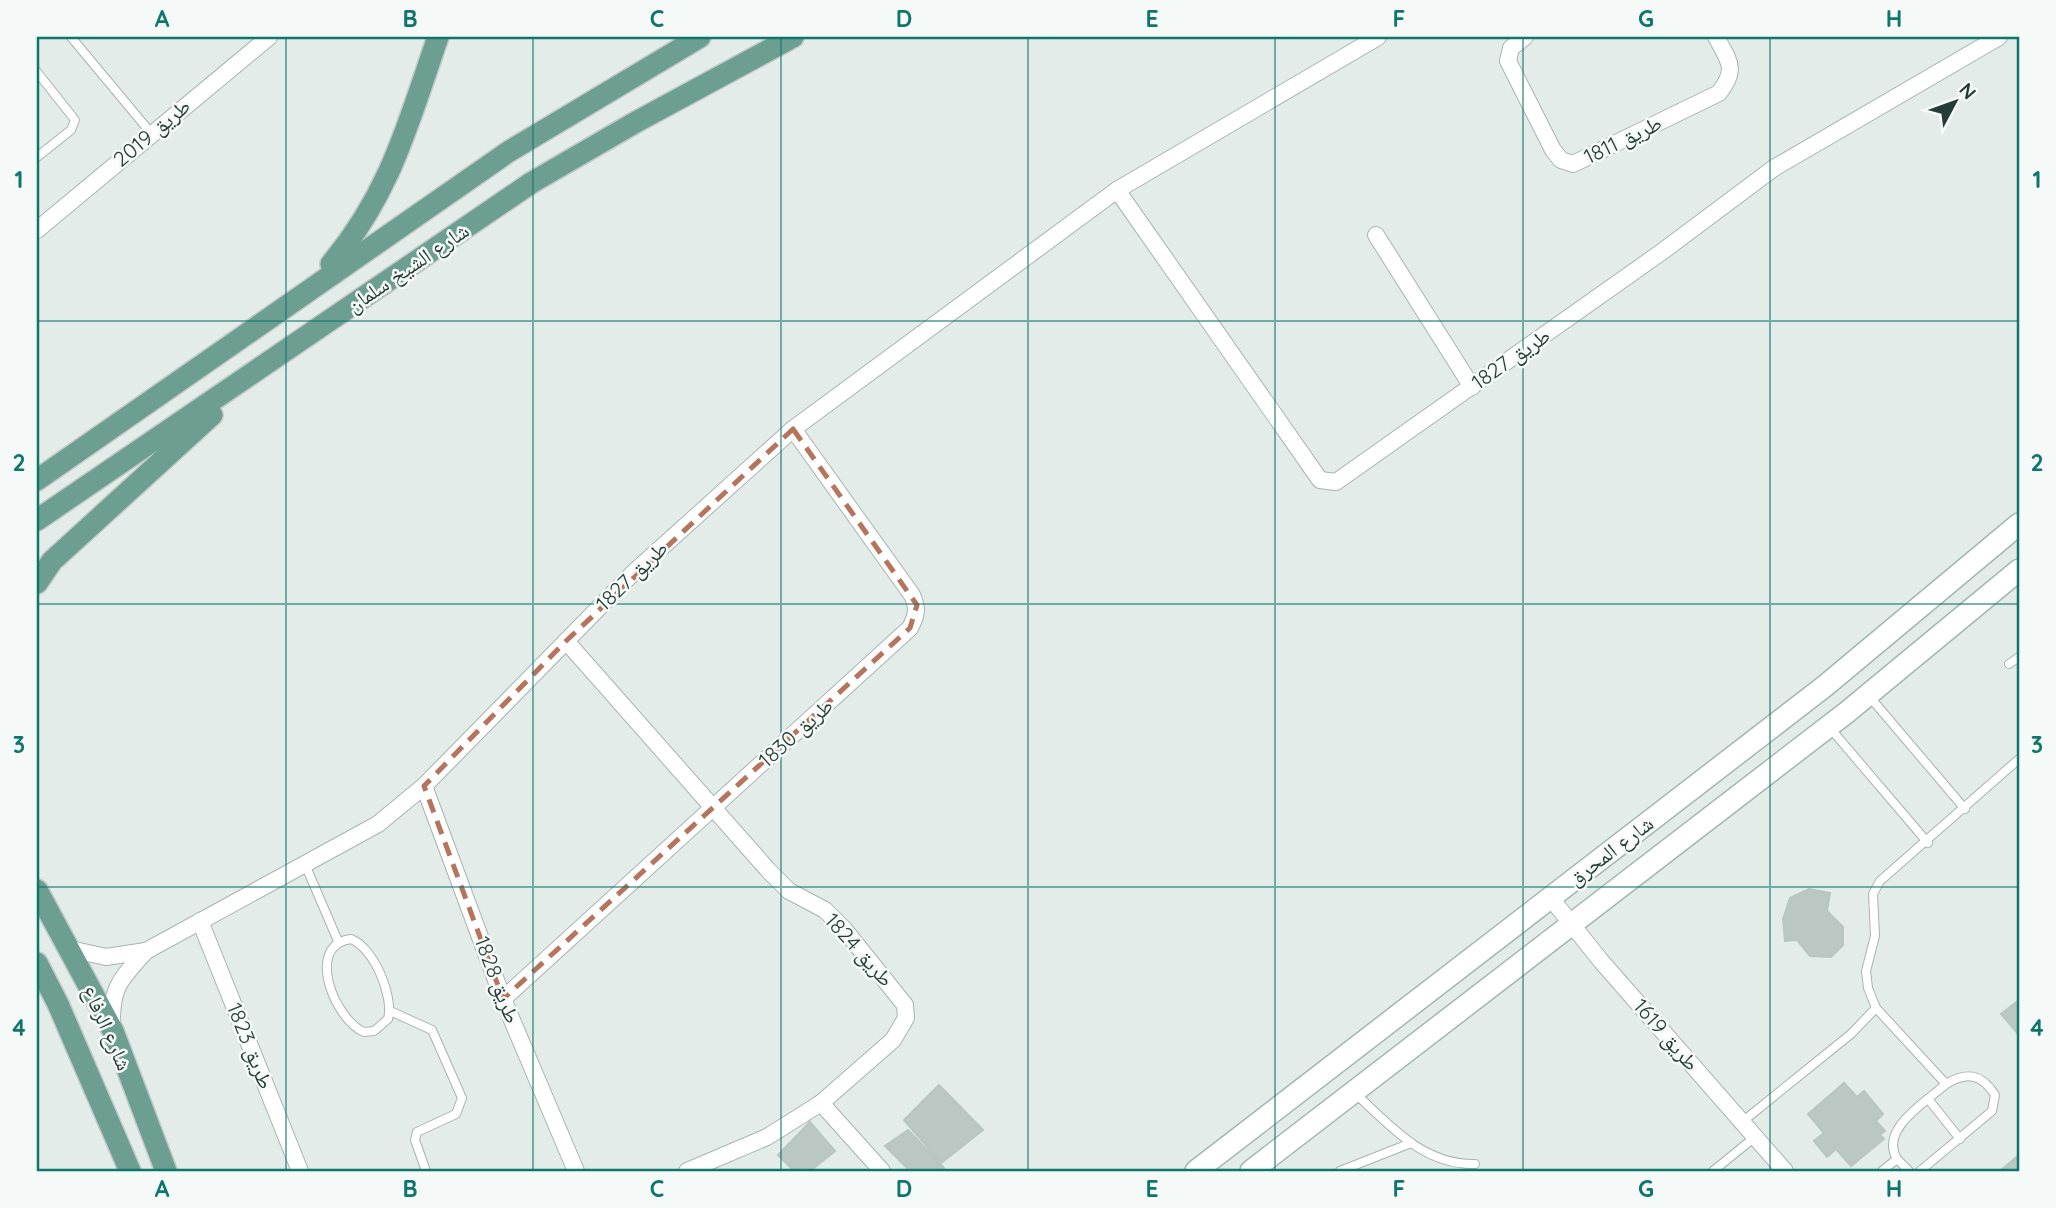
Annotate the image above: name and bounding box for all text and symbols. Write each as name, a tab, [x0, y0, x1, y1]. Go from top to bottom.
text: A	[155, 4, 170, 33]
text: B	[402, 4, 418, 33]
text: C	[650, 4, 664, 33]
text: D	[896, 4, 912, 33]
text: E	[1145, 4, 1159, 33]
text: F	[1393, 4, 1405, 33]
text: G	[1638, 4, 1654, 33]
text: H	[1886, 4, 1902, 33]
north arrow	[1920, 66, 1990, 136]
text: N	[1954, 78, 1981, 104]
street label: طريق 2019	[108, 93, 196, 173]
street label: طريق 1811	[1579, 109, 1666, 170]
text: 1	[15, 165, 23, 194]
text: 1	[2033, 165, 2041, 194]
street label: شارع الشيخ سلمان	[341, 217, 474, 318]
street label: طريق 1827	[1466, 322, 1555, 395]
text: 2	[12, 448, 26, 477]
text: 2	[2030, 448, 2044, 477]
street label: طريق 1827	[590, 535, 673, 617]
street label: طريق 1830	[753, 692, 839, 773]
text: 3	[13, 730, 25, 759]
text: 3	[2031, 730, 2043, 759]
street label: شارع المحرق	[1563, 810, 1659, 891]
street label: طريق 1824	[819, 907, 900, 992]
street label: طريق 1828	[469, 933, 526, 1027]
street label: شارع الرفاع	[77, 981, 138, 1075]
street label: طريق 1619	[1628, 993, 1705, 1076]
street label: طريق 1823	[221, 999, 280, 1093]
text: 4	[12, 1013, 26, 1042]
text: 4	[2030, 1013, 2044, 1042]
text: A	[155, 1174, 170, 1203]
text: B	[402, 1174, 418, 1203]
text: C	[650, 1174, 664, 1203]
text: D	[896, 1174, 912, 1203]
text: E	[1145, 1174, 1159, 1203]
text: F	[1393, 1174, 1405, 1203]
text: G	[1638, 1174, 1654, 1203]
text: H	[1886, 1174, 1902, 1203]

